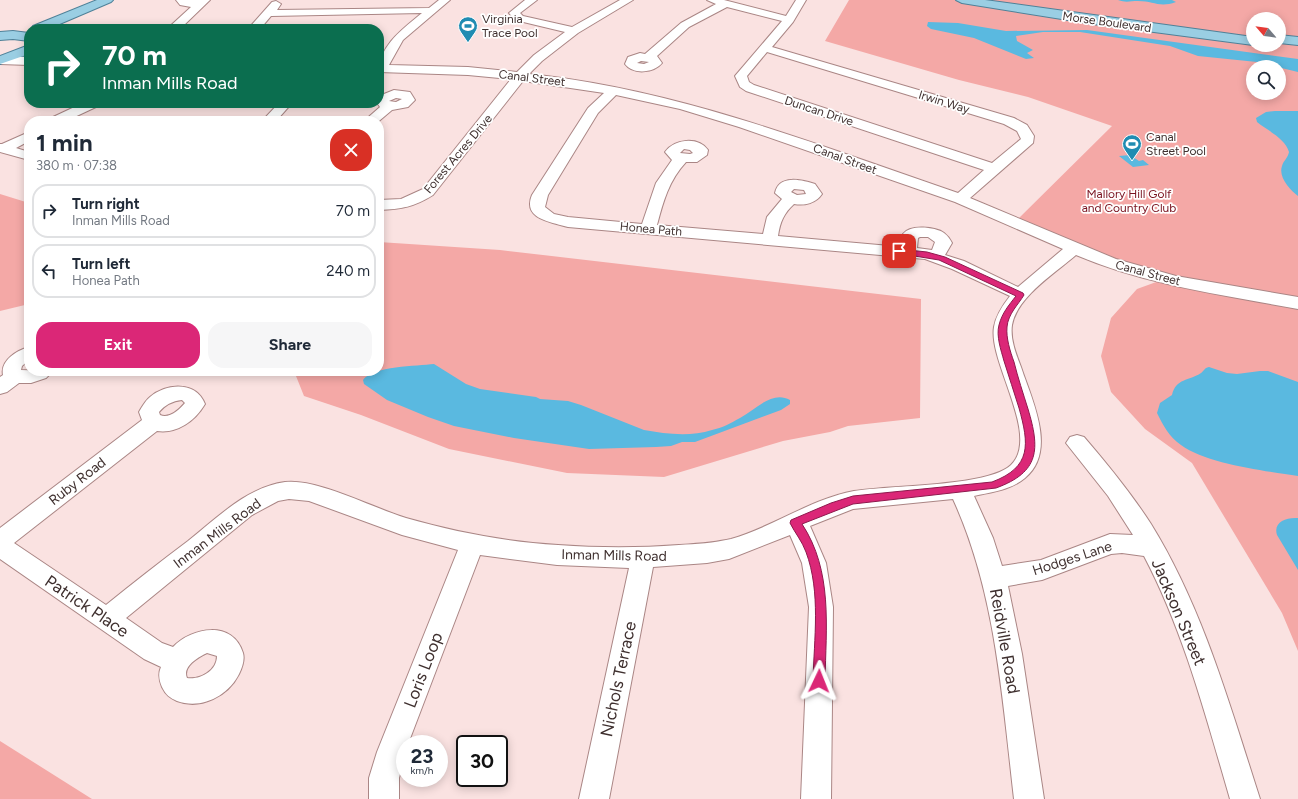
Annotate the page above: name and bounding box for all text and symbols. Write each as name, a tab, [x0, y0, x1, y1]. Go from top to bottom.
street label: Morse Boulevard	[1062, 9, 1152, 35]
place label: Virginia Trace Pool	[482, 12, 538, 40]
north arrow	[1246, 12, 1286, 52]
map controls	[1246, 12, 1286, 100]
sports icon: Virginia Trace Pool	[457, 15, 479, 43]
text: 70 m	[102, 38, 167, 72]
icon: right	[36, 40, 88, 92]
button: search	[1246, 60, 1286, 100]
street label: Canal Street	[498, 67, 566, 89]
text: Inman Mills Road	[102, 72, 238, 94]
street label: Irwin Way	[917, 88, 972, 117]
street label: Duncan Drive	[783, 93, 856, 129]
street label: Forest Acres Drive	[421, 111, 495, 196]
text: 1 min	[36, 128, 93, 157]
button: close	[330, 129, 372, 171]
place label: Canal Street Pool	[1146, 130, 1206, 158]
sports icon: Canal Street Pool	[1121, 133, 1143, 161]
street label: Canal Street	[811, 141, 879, 177]
text: 380 m · 07:38	[36, 158, 117, 173]
park label: Mallory Hill Golf and Country Club	[1082, 187, 1176, 215]
text: Turn right	[72, 195, 140, 213]
icon: right	[38, 200, 60, 222]
text: 70 m	[336, 202, 370, 220]
text: Inman Mills Road	[72, 213, 170, 228]
street label: Honea Path	[619, 219, 683, 239]
pin	[882, 234, 916, 268]
icon: arrive	[888, 240, 910, 262]
text: Turn left	[72, 255, 130, 273]
street label: Canal Street	[1114, 258, 1183, 289]
icon: left	[38, 260, 60, 282]
text: 240 m	[326, 262, 370, 280]
text: Honea Path	[72, 273, 140, 288]
button: Exit	[36, 322, 200, 368]
button: Share	[208, 322, 372, 368]
street label: Ruby Road	[45, 454, 109, 509]
street label: Inman Mills Road	[170, 495, 265, 572]
street label: Hodges Lane	[1030, 538, 1114, 579]
street label: Inman Mills Road	[561, 546, 667, 565]
street label: Jackson Street	[1148, 556, 1210, 668]
street label: Patrick Place	[41, 571, 133, 641]
street label: Reidville Road	[986, 587, 1024, 695]
street label: Nichols Terrace	[596, 619, 640, 739]
street label: Loris Loop	[399, 629, 447, 711]
position arrow	[798, 660, 840, 702]
speed limit sign: 30	[456, 735, 508, 787]
text: 23	[411, 744, 433, 768]
text: km/h	[411, 764, 433, 777]

